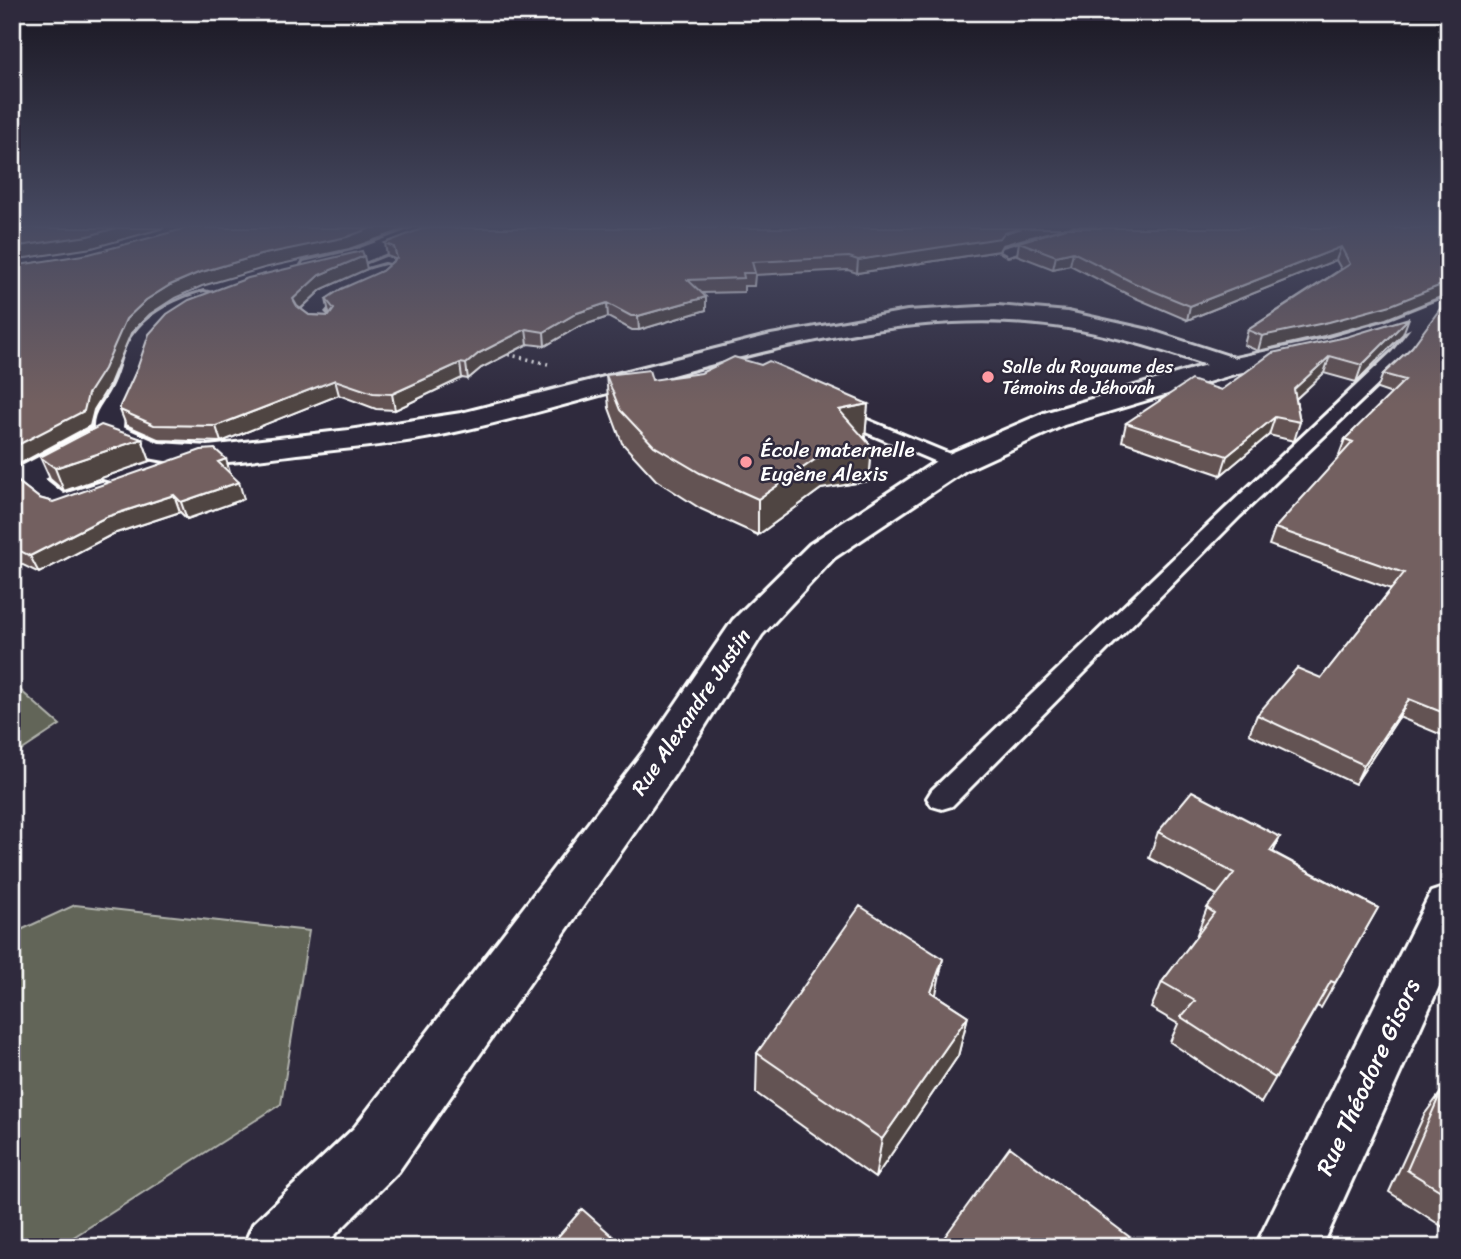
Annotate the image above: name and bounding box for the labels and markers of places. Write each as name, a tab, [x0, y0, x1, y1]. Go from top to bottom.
place label: Salle du Royaume des Témoins de Jéhovah	[1002, 351, 1174, 404]
marker: Salle du Royaume des Témoins de Jéhovah	[980, 369, 996, 385]
place label: École maternelle Eugène Alexis	[760, 431, 915, 493]
marker: École maternelle Eugène Alexis	[738, 454, 754, 470]

